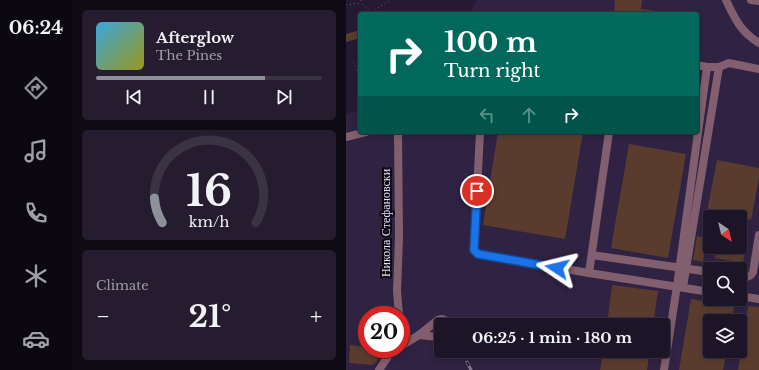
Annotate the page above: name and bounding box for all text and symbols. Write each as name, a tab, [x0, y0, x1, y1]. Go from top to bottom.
text: 06:24	[9, 17, 63, 39]
text: 100 m	[444, 25, 537, 60]
text: Afterglow	[156, 28, 234, 47]
icon: right	[378, 28, 430, 80]
text: The Pines	[156, 47, 222, 64]
text: Turn right	[444, 60, 540, 82]
icon: directions	[22, 74, 50, 102]
icon: previous	[123, 86, 145, 108]
icon: pause	[198, 86, 220, 108]
icon: next	[273, 86, 295, 108]
icon: left	[476, 104, 498, 126]
icon: ahead	[518, 104, 540, 126]
icon: right	[560, 104, 582, 126]
icon: music	[22, 137, 50, 165]
text: 16	[186, 166, 232, 217]
street label: Никола Стефановски	[378, 168, 393, 277]
pin	[460, 174, 494, 208]
icon: arrive	[466, 180, 488, 202]
icon: phone	[22, 199, 50, 227]
north arrow	[703, 210, 747, 254]
map controls	[703, 210, 747, 358]
text: km/h	[189, 213, 229, 231]
position arrow	[536, 247, 578, 289]
icon: climate	[22, 262, 50, 290]
button: search	[703, 262, 747, 306]
text: Climate	[96, 277, 149, 294]
text: 21°	[189, 298, 231, 335]
text: −	[96, 303, 110, 330]
text: +	[310, 303, 322, 330]
speed limit sign: 20	[358, 306, 410, 358]
button: layers	[703, 314, 747, 358]
icon: car	[22, 325, 50, 353]
text: 06:25 · 1 min · 180 m	[472, 328, 632, 347]

